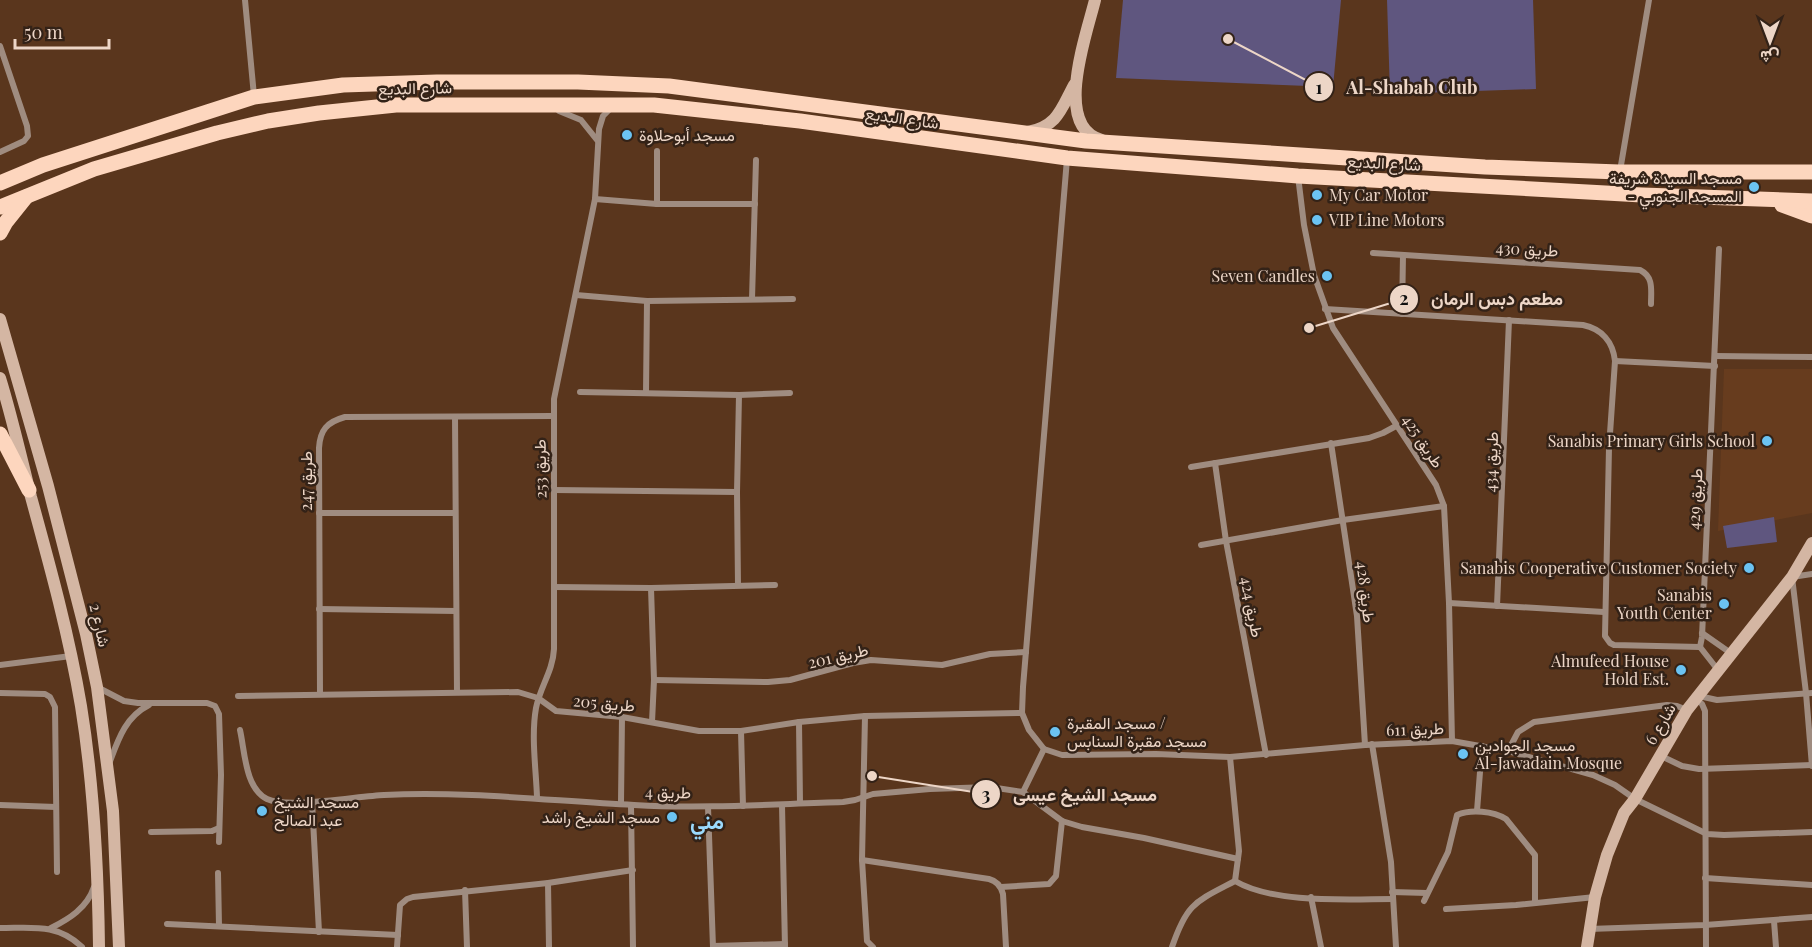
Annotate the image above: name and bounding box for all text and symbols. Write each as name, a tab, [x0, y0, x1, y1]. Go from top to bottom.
scale bar	[15, 12, 110, 50]
north arrow	[1740, 12, 1800, 72]
text: 50 m	[24, 20, 63, 44]
text: ش	[1760, 47, 1780, 68]
callout: Al-Shabab Club	[1304, 69, 1489, 105]
text: 1	[1316, 75, 1323, 99]
text: Al-Shabab Club	[1345, 75, 1478, 99]
street label: شارع البديع	[378, 76, 452, 101]
street label: شارع البديع	[864, 102, 940, 135]
place label: مسجد أبوحلاوة	[639, 124, 735, 146]
marker: مسجد أبوحلاوة	[620, 128, 634, 142]
street label: شارع البديع	[1346, 150, 1422, 177]
place label: مسجد السيدة شريفة - المسجد الجنوبي	[1609, 167, 1742, 210]
marker: مسجد السيدة شريفة - المسجد الجنوبي	[1747, 180, 1761, 194]
place label: My Car Motor	[1329, 184, 1428, 205]
marker: My Car Motor	[1310, 188, 1324, 202]
place label: VIP Line Motors	[1328, 209, 1444, 230]
marker: VIP Line Motors	[1310, 213, 1324, 227]
street label: طريق 430	[1495, 236, 1559, 262]
place label: Seven Candles	[1212, 265, 1315, 286]
marker: Seven Candles	[1320, 269, 1334, 283]
callout: مطعم دبس الرمان	[1389, 281, 1575, 317]
text: 2	[1399, 286, 1409, 310]
text: مطعم دبس الرمان	[1431, 286, 1563, 311]
street label: طريق 425	[1397, 410, 1449, 472]
place label: Sanabis Primary Girls School	[1548, 430, 1755, 451]
street label: طريق 434	[1479, 431, 1503, 493]
marker: Sanabis Primary Girls School	[1760, 434, 1774, 448]
street label: طريق 253	[528, 439, 552, 499]
street label: طريق 247	[295, 451, 317, 511]
street label: طريق 429	[1682, 468, 1708, 530]
place label: Sanabis Cooperative Customer Society	[1460, 557, 1737, 578]
street label: طريق 428	[1351, 560, 1381, 624]
marker: Sanabis Cooperative Customer Society	[1742, 561, 1756, 575]
street label: طريق 424	[1235, 575, 1269, 639]
place label: Sanabis Youth Center	[1616, 584, 1712, 623]
marker: Sanabis Youth Center	[1717, 597, 1731, 611]
street label: شارع 2	[83, 601, 116, 649]
street label: طريق 201	[806, 638, 870, 674]
place label: Almufeed House Hold Est.	[1550, 650, 1669, 689]
marker: Almufeed House Hold Est.	[1674, 663, 1688, 677]
street label: طريق 205	[572, 689, 636, 717]
street label: شارع 6	[1639, 699, 1682, 749]
place label: مسجد المقبرة / مسجد مقبرة السنابس	[1067, 712, 1207, 752]
street label: طريق 611	[1386, 717, 1444, 741]
marker: مسجد المقبرة / مسجد مقبرة السنابس	[1048, 725, 1062, 739]
place label: مسجد الجوادين Al-Jawadain Mosque	[1474, 734, 1622, 773]
marker: مسجد الجوادين Al-Jawadain Mosque	[1456, 747, 1470, 761]
callout: مسجد الشيخ عيسى	[971, 776, 1169, 812]
street label: طريق 4	[645, 781, 691, 803]
text: 3	[982, 782, 991, 806]
text: مسجد الشيخ عيسى	[1013, 782, 1157, 807]
place label: مسجد الشيخ عبد الصالح	[274, 791, 359, 832]
marker: مسجد الشيخ عبد الصالح	[255, 804, 269, 818]
district label: مني	[690, 805, 724, 840]
place label: مسجد الشيخ راشد	[542, 806, 660, 829]
marker: مسجد الشيخ راشد	[665, 810, 679, 824]

